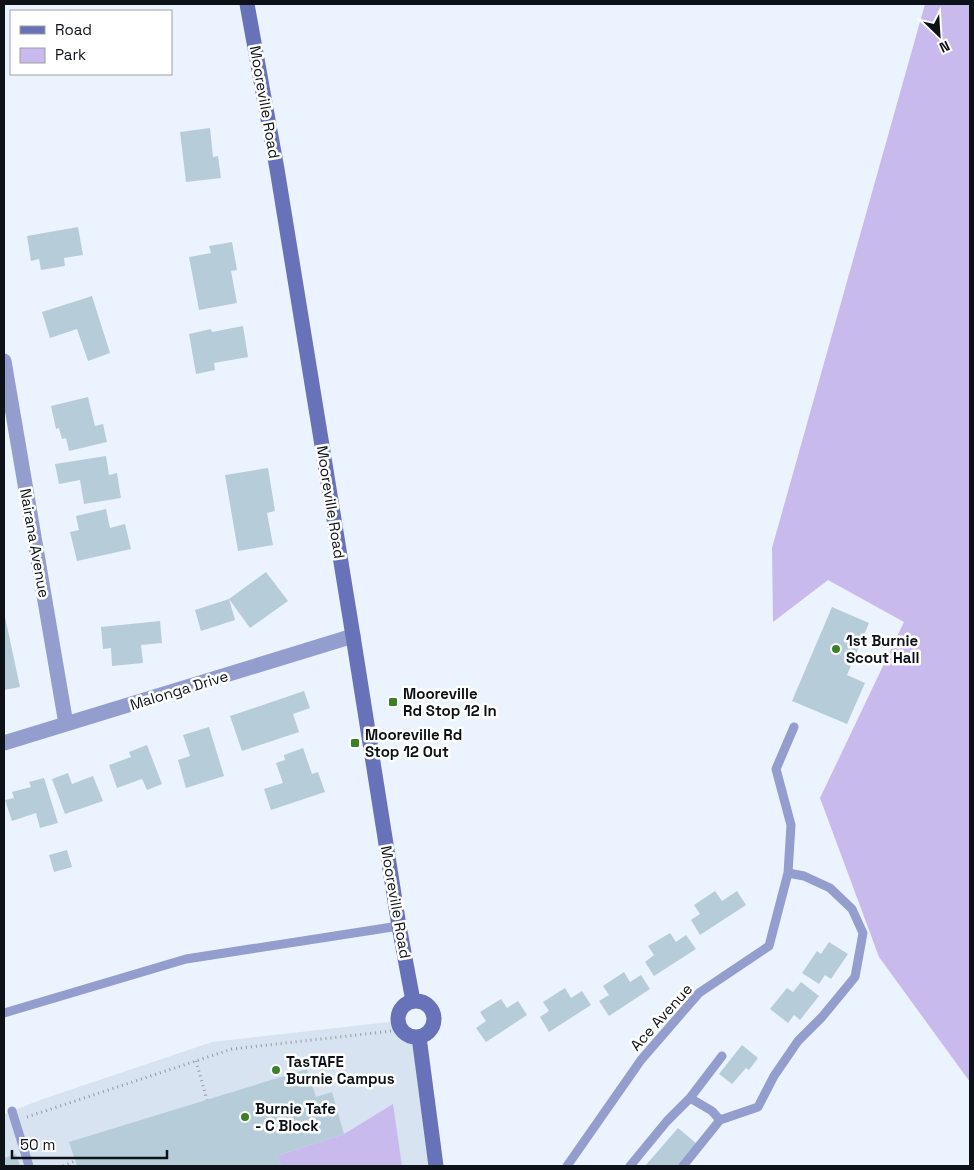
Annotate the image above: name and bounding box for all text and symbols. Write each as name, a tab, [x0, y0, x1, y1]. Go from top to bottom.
legend	[10, 10, 172, 75]
north arrow	[914, 10, 964, 60]
text: Road	[55, 20, 92, 39]
text: N	[936, 37, 953, 57]
street label: Mooreville Road	[246, 44, 284, 160]
text: Park	[55, 45, 86, 64]
street label: Mooreville Road	[313, 444, 349, 560]
street label: Nairana Avenue	[16, 487, 54, 599]
place label: 1st Burnie Scout Hall	[846, 631, 919, 667]
marker: 1st Burnie Scout Hall	[830, 643, 842, 655]
street label: Malonga Drive	[128, 666, 231, 714]
place label: Mooreville Rd Stop 12 In	[403, 684, 497, 720]
marker: Mooreville Rd Stop 12 In	[387, 696, 399, 708]
place label: Mooreville Rd Stop 12 Out	[365, 725, 462, 761]
marker: Mooreville Rd Stop 12 Out	[349, 737, 361, 749]
street label: Mooreville Road	[377, 844, 415, 960]
street label: Ace Avenue	[626, 979, 696, 1055]
place label: TasTAFE Burnie Campus	[286, 1052, 395, 1088]
marker: TasTAFE Burnie Campus	[270, 1064, 282, 1076]
place label: Burnie Tafe - C Block	[255, 1099, 336, 1135]
marker: Burnie Tafe - C Block	[239, 1111, 251, 1123]
scale bar	[12, 1128, 168, 1160]
text: 50 m	[20, 1135, 55, 1154]

